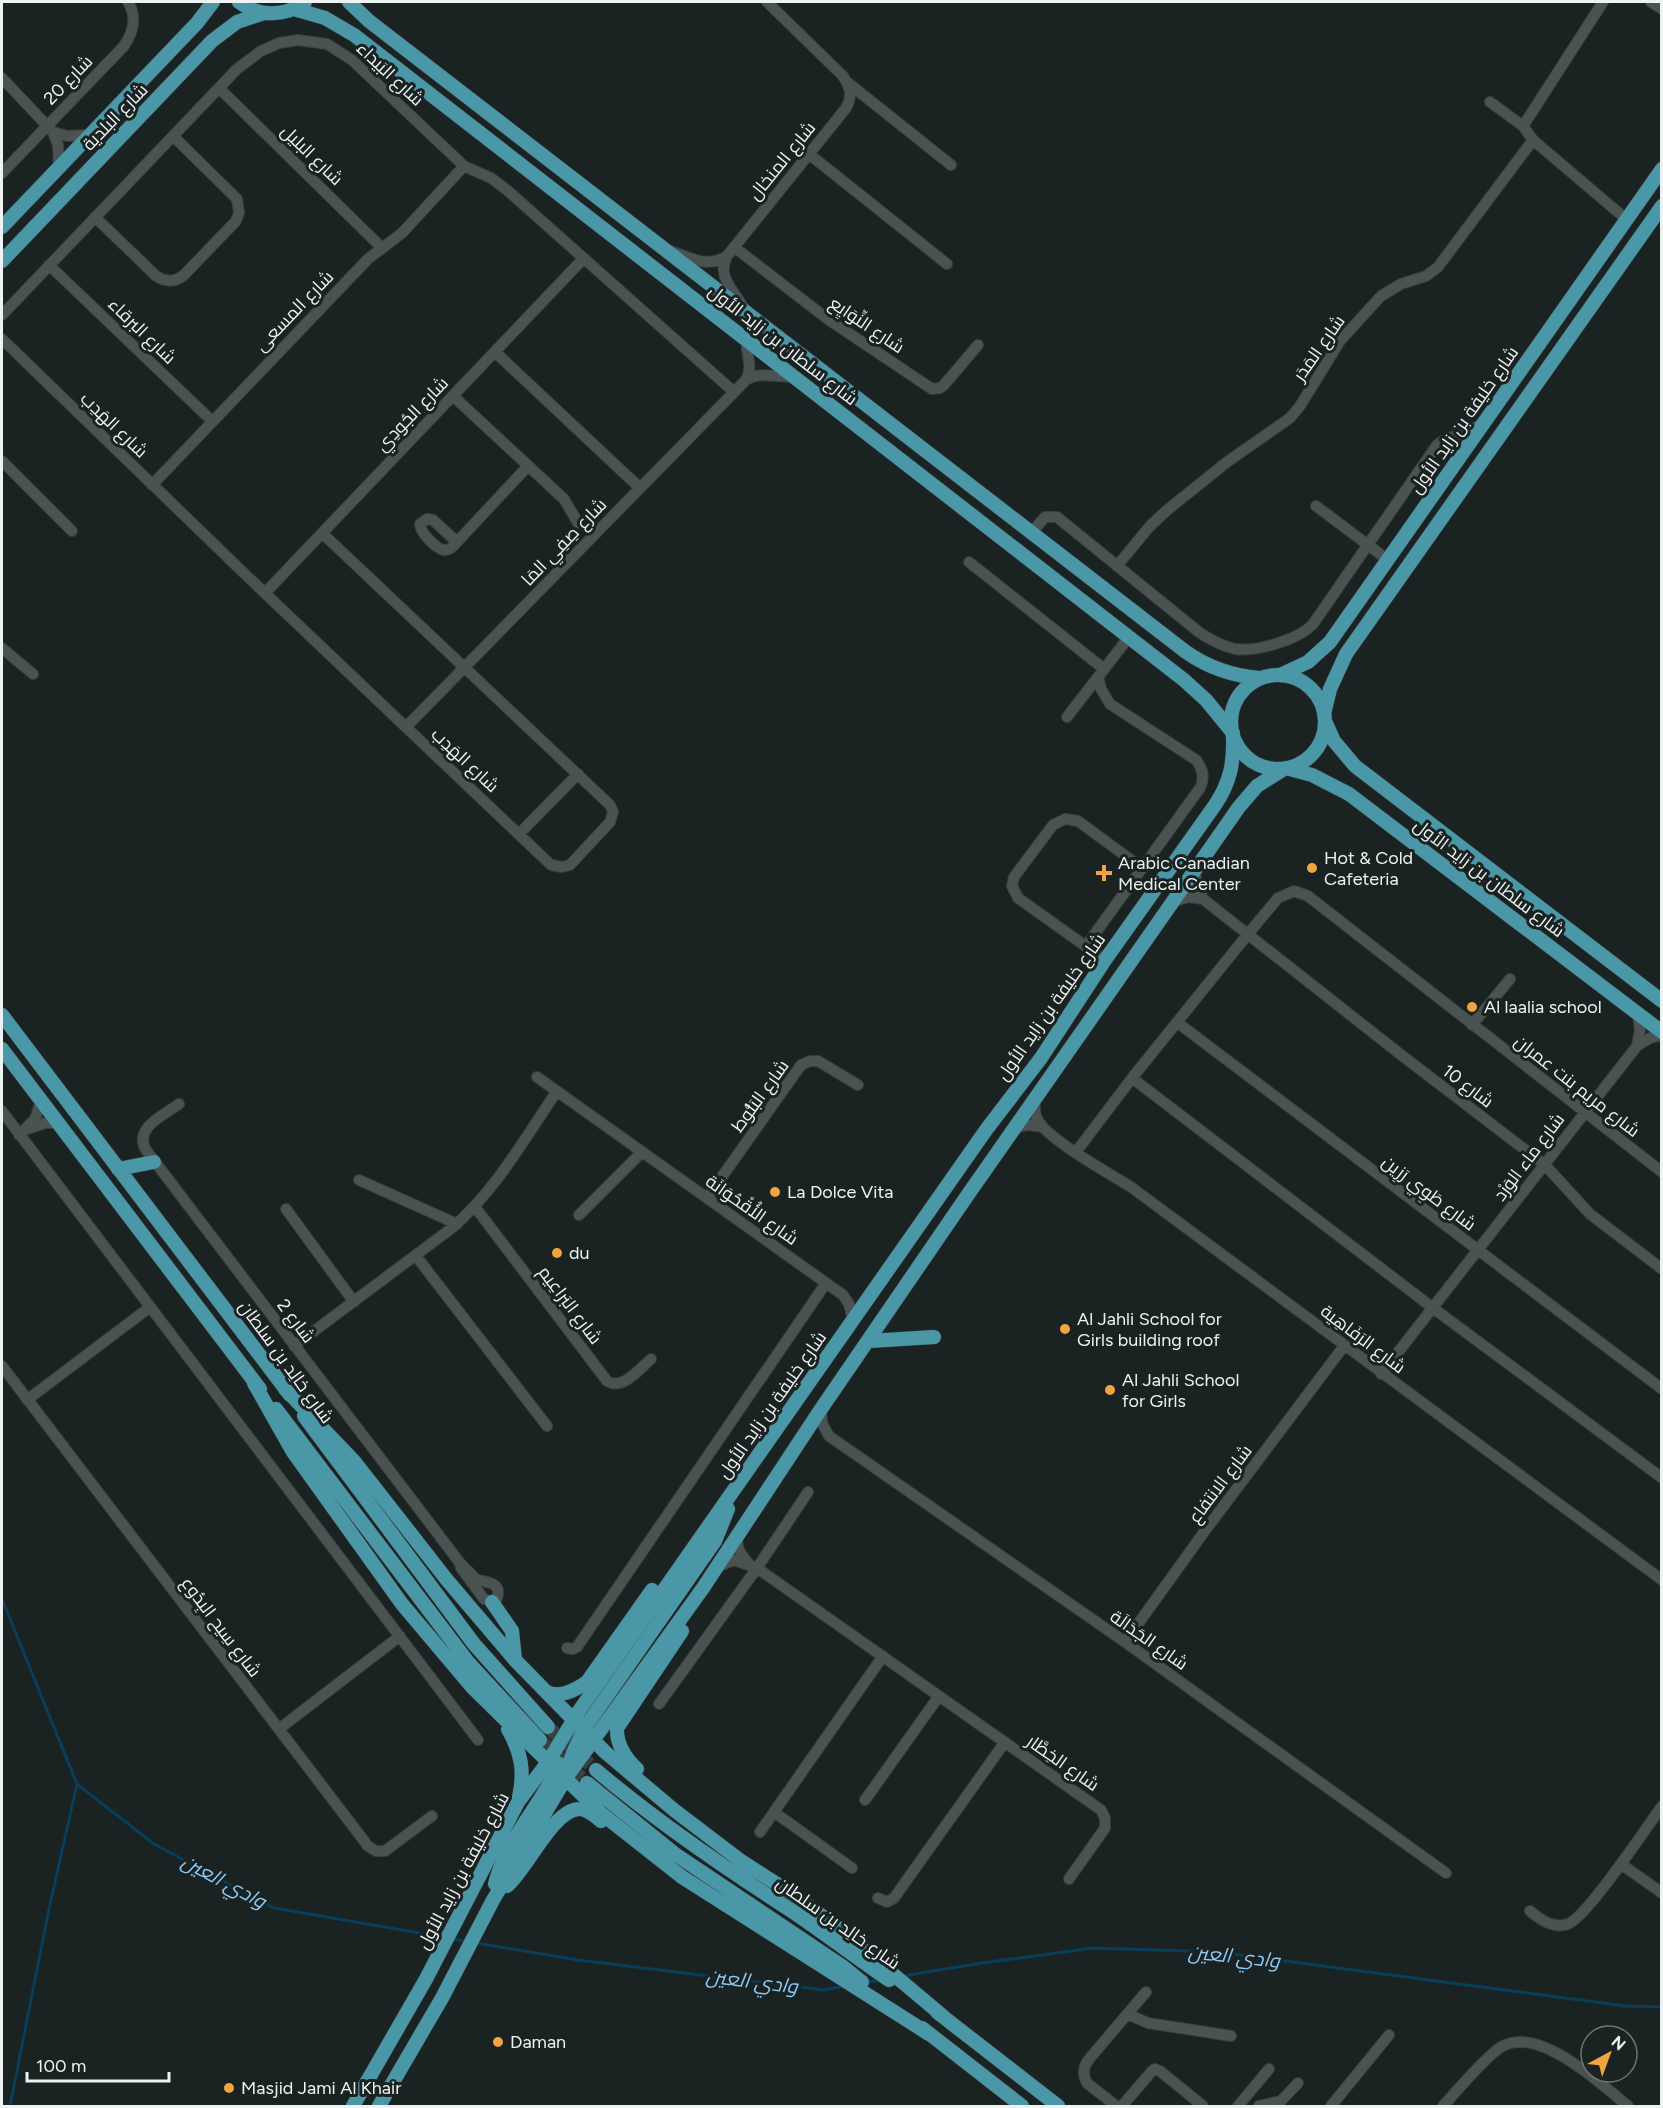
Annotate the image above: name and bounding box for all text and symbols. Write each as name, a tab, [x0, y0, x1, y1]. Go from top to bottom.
street label: شارع البَيداء	[351, 37, 428, 111]
street label: شارع 20	[39, 50, 98, 110]
street label: شارع البلدية	[78, 79, 153, 156]
street label: شارع المنخال	[744, 117, 821, 205]
street label: شارع البليل	[276, 120, 348, 191]
street label: شارع المسعى	[250, 266, 339, 357]
street label: شارع سلطان بن زايد الأول	[703, 280, 862, 411]
street label: شارع النِّوَايِع	[825, 291, 910, 359]
street label: شارع البرقاء	[103, 293, 181, 369]
street label: شارع المَدَر	[1288, 311, 1351, 387]
street label: شارع خليفة بن زايد الأول	[1405, 342, 1524, 499]
street label: شارع الجُودِي	[371, 372, 455, 458]
street label: شارع الهَدِب	[75, 388, 152, 463]
street label: شارع صِفِي المَا	[517, 494, 613, 592]
street label: شارع الهَدِب	[426, 723, 504, 798]
street label: شارع سلطان بن زايد الأول	[1409, 814, 1569, 943]
place label: Hot & Cold Cafeteria	[1324, 847, 1413, 890]
place label: Arabic Canadian Medical Center	[1118, 852, 1250, 895]
marker: Hot & Cold Cafeteria	[1305, 861, 1319, 875]
marker: Arabic Canadian Medical Center	[1095, 864, 1113, 882]
street label: شارع خليفة بن زايد الأول	[992, 929, 1111, 1086]
place label: Al laalia school	[1484, 996, 1602, 1018]
marker: Al laalia school	[1465, 1000, 1479, 1014]
street label: شارع مريم بنت عمران	[1509, 1030, 1644, 1143]
street label: شارع البَلُّوط	[726, 1056, 794, 1137]
street label: شارع 10	[1437, 1060, 1498, 1113]
street label: شارع ماء الوَرْد	[1489, 1109, 1570, 1206]
street label: شارع طَوِي رَزِين	[1376, 1151, 1480, 1238]
street label: شارع الأُقْحُوَانَة	[701, 1168, 804, 1251]
place label: La Dolce Vita	[787, 1181, 893, 1203]
marker: La Dolce Vita	[768, 1185, 782, 1199]
place label: du	[569, 1242, 590, 1264]
marker: du	[550, 1246, 564, 1260]
street label: شارع البَراعِيم	[533, 1261, 607, 1349]
street label: شارع 2	[272, 1295, 320, 1348]
street label: شارع خالِد بن سلطان	[233, 1296, 338, 1428]
street label: شارع الرَفَاهِية	[1316, 1300, 1410, 1379]
place label: Al Jahli School for Girls building roof	[1077, 1308, 1222, 1351]
marker: Al Jahli School for Girls building roof	[1058, 1322, 1072, 1336]
street label: شارع خليفة بن زايد الأول	[713, 1327, 832, 1484]
place label: Al Jahli School for Girls	[1122, 1369, 1239, 1412]
marker: Al Jahli School for Girls	[1103, 1383, 1117, 1397]
street label: شارع الانتفاع	[1183, 1440, 1257, 1528]
street label: شارع سِيح البِدُوع	[175, 1573, 266, 1682]
street label: شارع الجَدَالَة	[1105, 1605, 1192, 1676]
street label: شارع الخِطَّار	[1021, 1729, 1104, 1797]
street label: شارع خليفة بن زايد الأول	[412, 1789, 515, 1954]
water label: وادي العين	[176, 1849, 271, 1917]
street label: شارع خالِد بن سلطان	[771, 1872, 904, 1975]
water label: وادي العين	[1186, 1939, 1282, 1977]
water label: وادي العين	[704, 1963, 800, 2003]
north arrow	[1579, 2024, 1639, 2084]
place label: Daman	[510, 2031, 566, 2053]
text: N	[1608, 2032, 1629, 2054]
marker: Daman	[491, 2035, 505, 2049]
scale bar	[27, 2045, 170, 2083]
text: 100 m	[36, 2055, 86, 2077]
place label: Masjid Jami Al Khair	[241, 2077, 401, 2099]
marker: Masjid Jami Al Khair	[222, 2081, 236, 2095]

